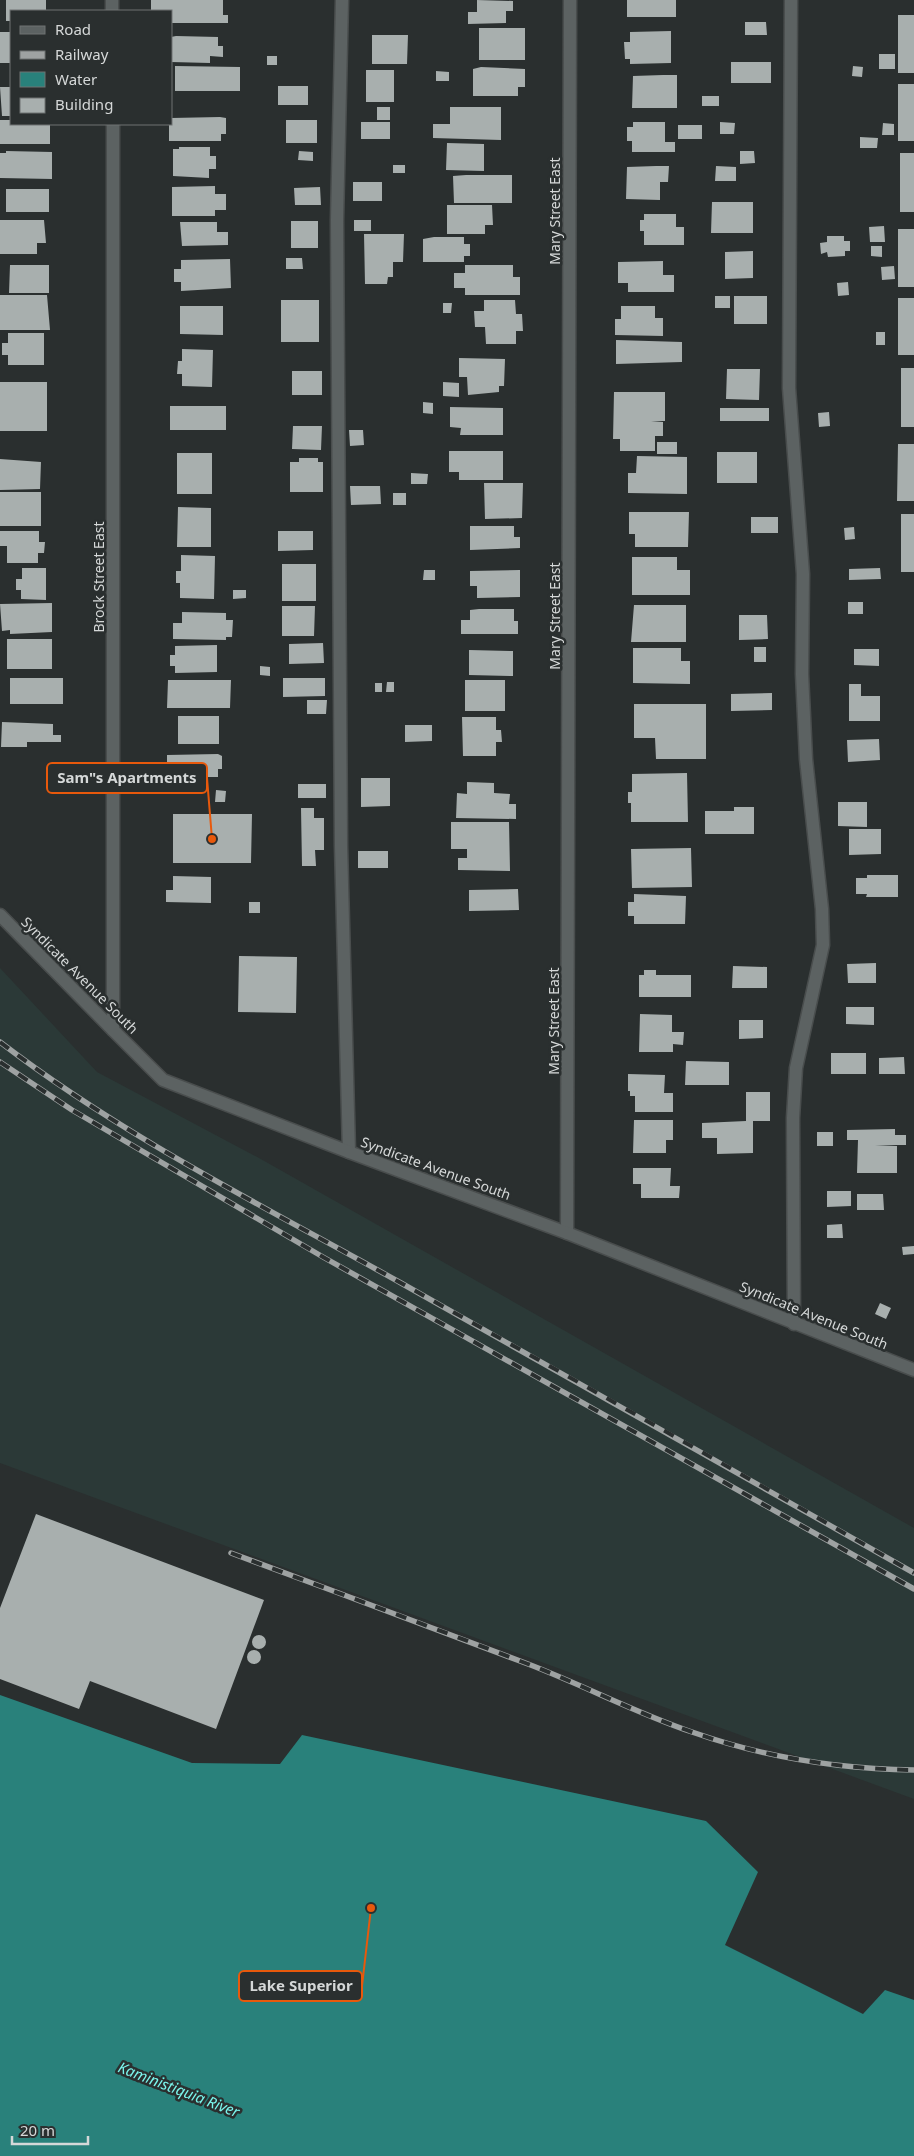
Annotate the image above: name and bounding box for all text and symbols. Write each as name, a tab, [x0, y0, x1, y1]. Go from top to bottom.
legend	[10, 10, 172, 125]
text: Road	[55, 19, 91, 39]
text: Railway	[55, 44, 109, 64]
text: Water	[55, 69, 97, 89]
text: Building	[55, 94, 113, 114]
street label: Mary Street East	[545, 157, 564, 265]
street label: Brock Street East	[89, 521, 108, 633]
street label: Mary Street East	[545, 562, 564, 670]
callout: Sam"s Apartments	[47, 763, 207, 793]
text: Sam"s Apartments	[57, 767, 197, 787]
street label: Syndicate Avenue South	[17, 912, 143, 1038]
street label: Mary Street East	[544, 967, 563, 1075]
street label: Syndicate Avenue South	[358, 1132, 514, 1204]
street label: Syndicate Avenue South	[737, 1277, 891, 1353]
callout: Lake Superior	[239, 1971, 362, 2001]
text: Lake Superior	[249, 1975, 353, 1995]
water label: Kaministiquia River	[115, 2057, 243, 2122]
scale bar	[12, 2114, 89, 2146]
text: 20 m	[20, 2120, 55, 2140]

